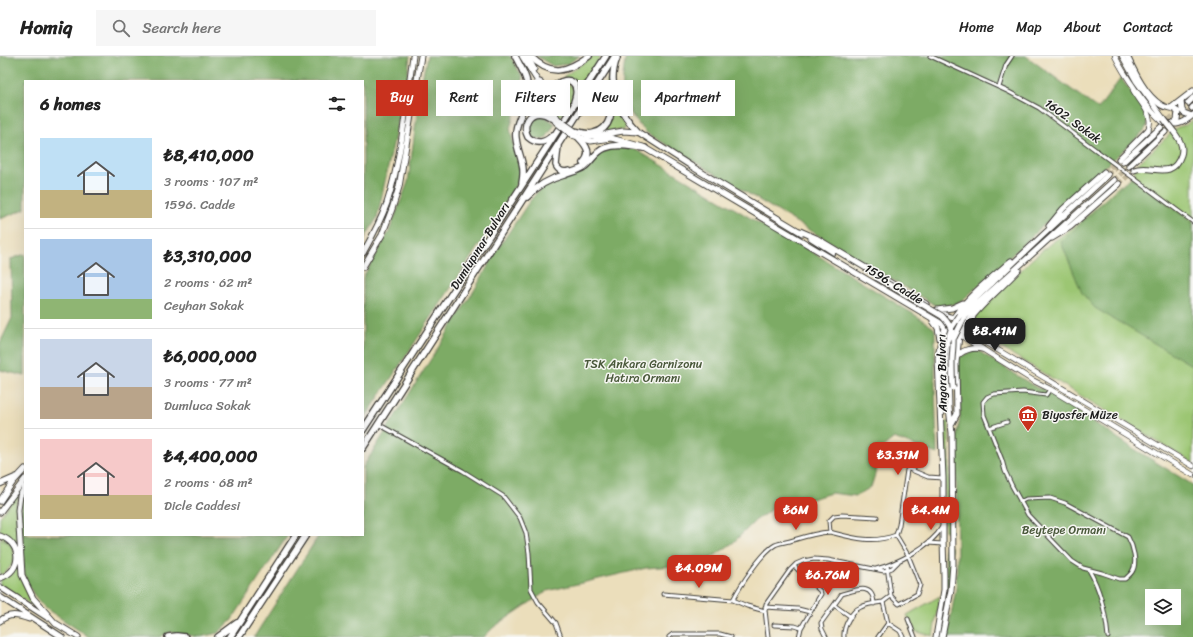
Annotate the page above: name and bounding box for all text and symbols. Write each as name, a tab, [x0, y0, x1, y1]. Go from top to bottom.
search box	[96, 10, 376, 46]
text: Homiq	[20, 11, 72, 44]
text: Search here	[142, 15, 221, 41]
text: Home	[959, 15, 994, 40]
text: Map	[1016, 15, 1042, 40]
text: About	[1064, 15, 1101, 40]
text: Contact	[1123, 15, 1173, 40]
icon: search	[110, 17, 132, 39]
chip: Buy	[376, 80, 428, 116]
chip: Rent	[436, 80, 493, 116]
chip: Filters	[501, 80, 570, 116]
chip: New	[578, 80, 633, 116]
chip: Apartment	[641, 80, 735, 116]
text: 6 homes	[40, 89, 100, 119]
icon: filters	[326, 93, 348, 115]
street label: 1602. Sokak	[1040, 93, 1107, 150]
text: ₺8,410,000	[164, 140, 254, 170]
icon: home	[72, 154, 120, 202]
text: 3 rooms · 107 m²	[164, 170, 258, 193]
text: 1596. Cadde	[164, 193, 235, 216]
street label: Dumlupınar Bulvarı	[444, 198, 516, 294]
text: ₺3,310,000	[164, 241, 251, 271]
icon: home	[72, 255, 120, 303]
street label: 1596. Cadde	[860, 258, 928, 310]
text: 2 rooms · 62 m²	[164, 271, 252, 294]
text: Ceyhan Sokak	[164, 294, 244, 317]
pin: ₺8.41M	[962, 318, 1028, 352]
text: ₺8.41M	[973, 319, 1017, 342]
street label: Angora Bulvarı	[930, 334, 954, 413]
text: ₺6,000,000	[164, 341, 257, 371]
park label: TSK Ankara Garnizonu Hatıra Ormanı	[584, 353, 703, 389]
icon: home	[72, 355, 120, 403]
text: 3 rooms · 77 m²	[164, 371, 252, 394]
text: Dumluca Sokak	[164, 394, 251, 417]
museum icon: Biyosfer Müze	[1017, 404, 1039, 432]
place label: Biyosfer Müze	[1042, 404, 1118, 426]
text: ₺4,400,000	[164, 441, 258, 471]
pin: ₺3.31M	[865, 442, 931, 476]
text: ₺3.31M	[877, 443, 919, 466]
icon: home	[72, 455, 120, 503]
text: 2 rooms · 68 m²	[164, 471, 253, 494]
text: Dicle Caddesi	[164, 494, 240, 517]
pin: ₺6M	[777, 497, 815, 531]
pin: ₺4.4M	[903, 497, 959, 531]
text: ₺6M	[783, 498, 809, 521]
text: ₺4.4M	[912, 498, 950, 521]
park label: Beytepe Ormanı	[1022, 519, 1106, 541]
pin: ₺4.09M	[666, 555, 732, 589]
text: ₺4.09M	[676, 556, 722, 579]
pin: ₺6.76M	[795, 562, 861, 596]
text: ₺6.76M	[806, 563, 850, 586]
map controls	[1145, 589, 1181, 625]
button: layers	[1145, 589, 1181, 625]

